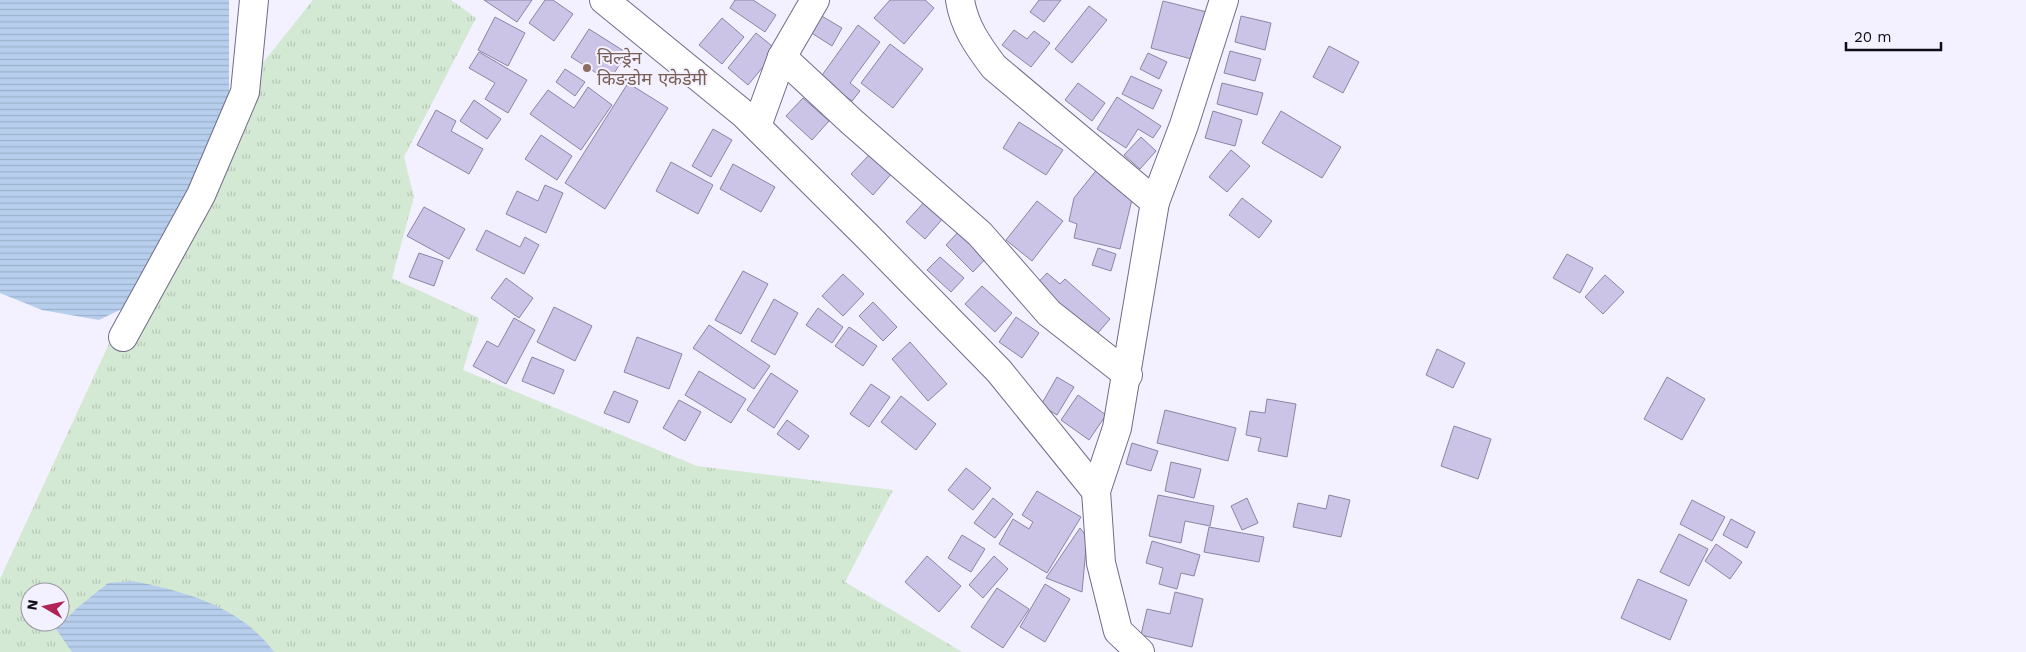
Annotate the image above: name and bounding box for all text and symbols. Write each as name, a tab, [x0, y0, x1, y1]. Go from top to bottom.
scale bar	[1846, 20, 1941, 52]
text: 20 m	[1854, 28, 1892, 46]
place label: चिल्ड्रेन किङडोम एकेडेमी	[597, 47, 707, 89]
marker: चिल्ड्रेन किङडोम एकेडेमी	[581, 62, 593, 74]
north arrow	[20, 582, 70, 632]
text: N	[23, 599, 41, 611]

